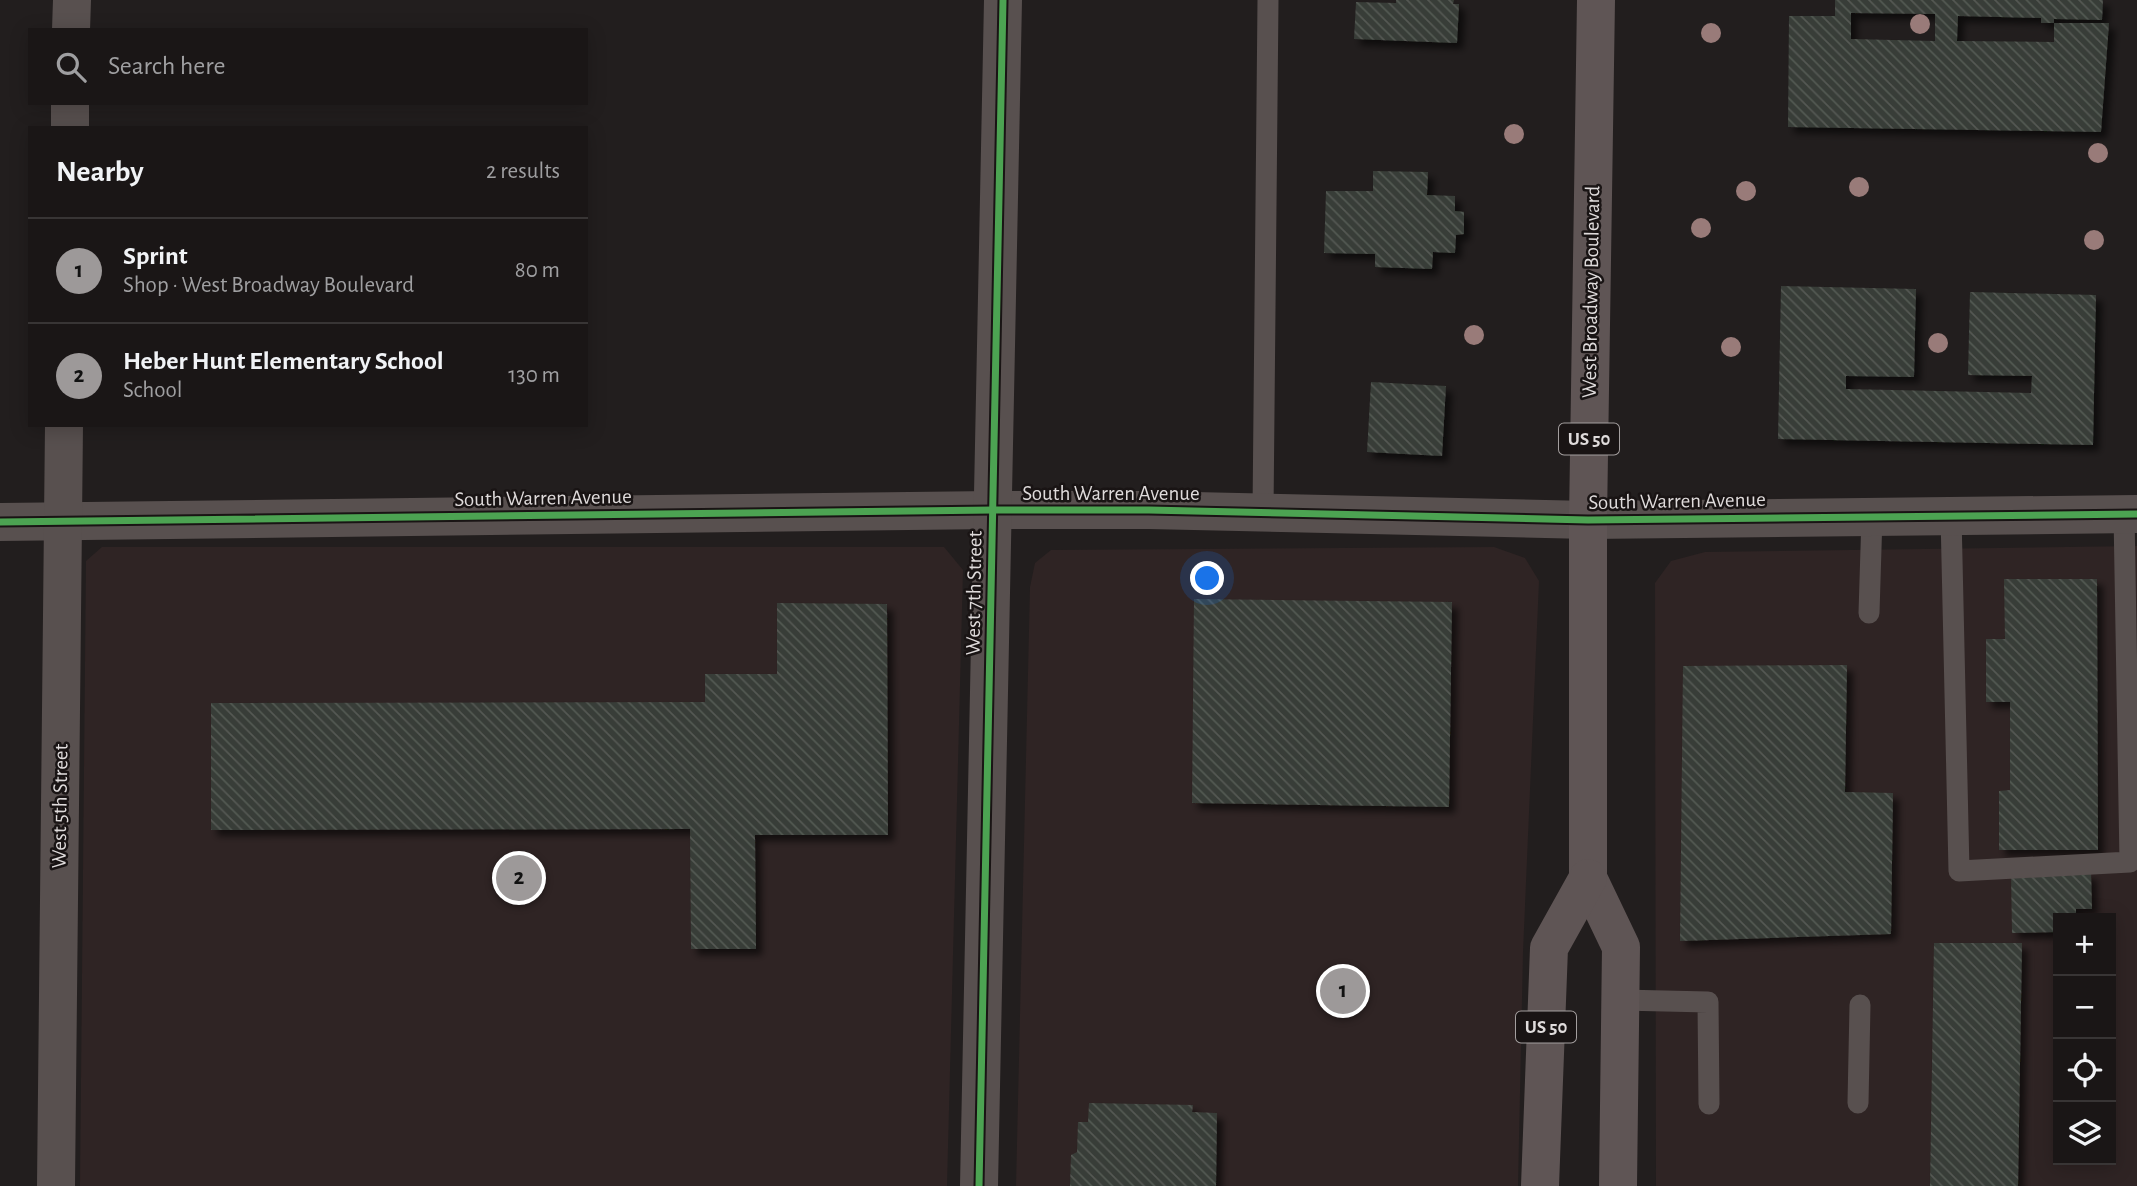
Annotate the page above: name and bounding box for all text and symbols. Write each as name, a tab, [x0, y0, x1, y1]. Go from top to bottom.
search box	[28, 28, 588, 105]
icon: search	[52, 48, 90, 86]
text: Search here	[108, 53, 226, 79]
text: Nearby	[56, 157, 144, 187]
text: 2 results	[486, 160, 560, 183]
street label: West Broadway Boulevard	[1579, 185, 1603, 398]
text: Sprint	[123, 243, 188, 269]
text: 1	[75, 259, 83, 282]
text: 80 m	[515, 259, 560, 282]
text: Shop · West Broadway Boulevard	[123, 274, 414, 297]
text: Heber Hunt Elementary School	[123, 348, 444, 374]
text: 2	[74, 364, 84, 387]
text: 130 m	[508, 364, 560, 387]
text: School	[123, 379, 182, 402]
road number: US 50	[1559, 424, 1619, 454]
street label: South Warren Avenue	[1022, 483, 1200, 504]
street label: South Warren Avenue	[454, 486, 632, 510]
street label: South Warren Avenue	[1588, 489, 1766, 513]
street label: West 7th Street	[962, 530, 986, 656]
your location	[1190, 561, 1224, 595]
street label: West 5th Street	[48, 743, 72, 869]
pin: 2	[496, 852, 542, 904]
map controls	[2053, 913, 2116, 1165]
button: +	[2053, 913, 2116, 976]
pin: 1	[1320, 965, 1366, 1017]
button: −	[2053, 976, 2116, 1039]
road number: US 50	[1516, 1012, 1576, 1042]
button: locate	[2053, 1039, 2116, 1102]
button: layers	[2053, 1102, 2116, 1165]

